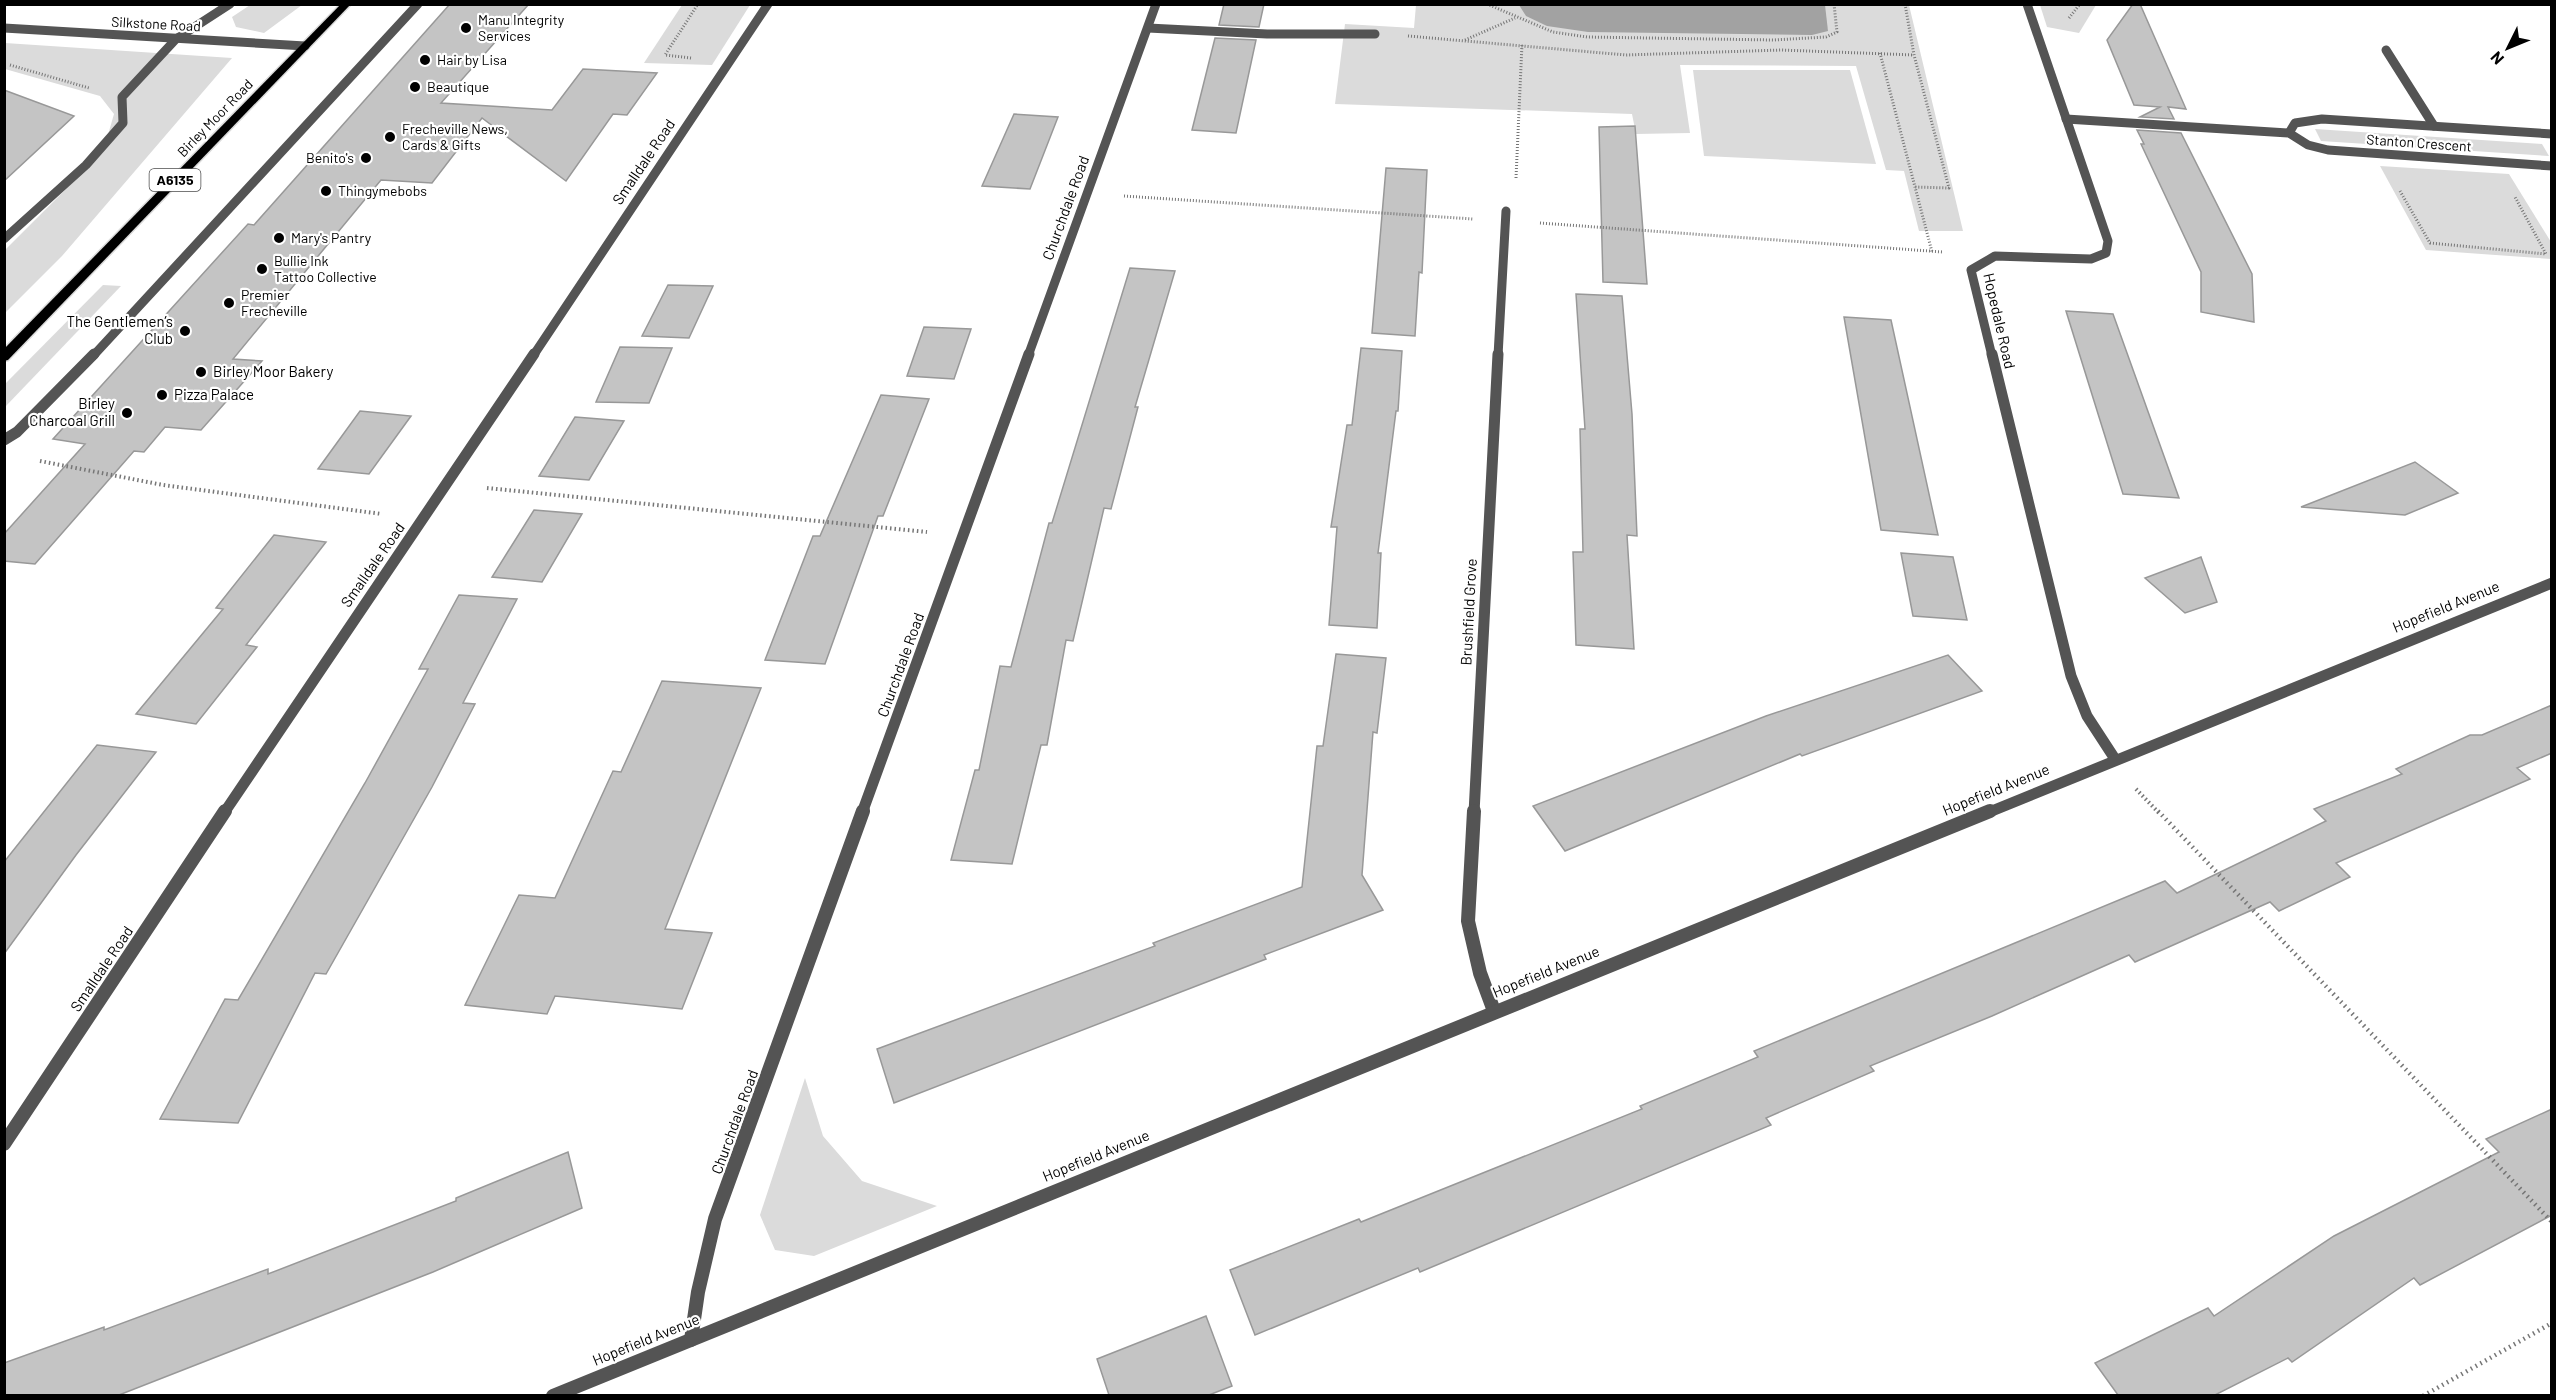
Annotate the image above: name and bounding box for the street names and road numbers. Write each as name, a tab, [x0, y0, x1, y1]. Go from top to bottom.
street label: Silkstone Road	[111, 13, 201, 34]
street label: Birley Moor Road	[173, 75, 256, 160]
street label: Smalldale Road	[608, 115, 678, 208]
street label: Stanton Crescent	[2366, 130, 2472, 155]
street label: Churchdale Road	[1038, 153, 1092, 262]
road number: A6135	[150, 169, 201, 191]
street label: Hopedale Road	[1980, 271, 2020, 370]
street label: Smalldale Road	[336, 519, 408, 610]
street label: Brushfield Grove	[1456, 558, 1480, 666]
street label: Hopefield Avenue	[2390, 576, 2502, 636]
street label: Churchdale Road	[873, 610, 927, 719]
street label: Hopefield Avenue	[1940, 759, 2052, 819]
street label: Smalldale Road	[66, 922, 136, 1015]
street label: Hopefield Avenue	[1490, 941, 1602, 1001]
street label: Churchdale Road	[707, 1067, 761, 1176]
street label: Hopefield Avenue	[1040, 1125, 1152, 1185]
street label: Hopefield Avenue	[590, 1309, 702, 1369]

